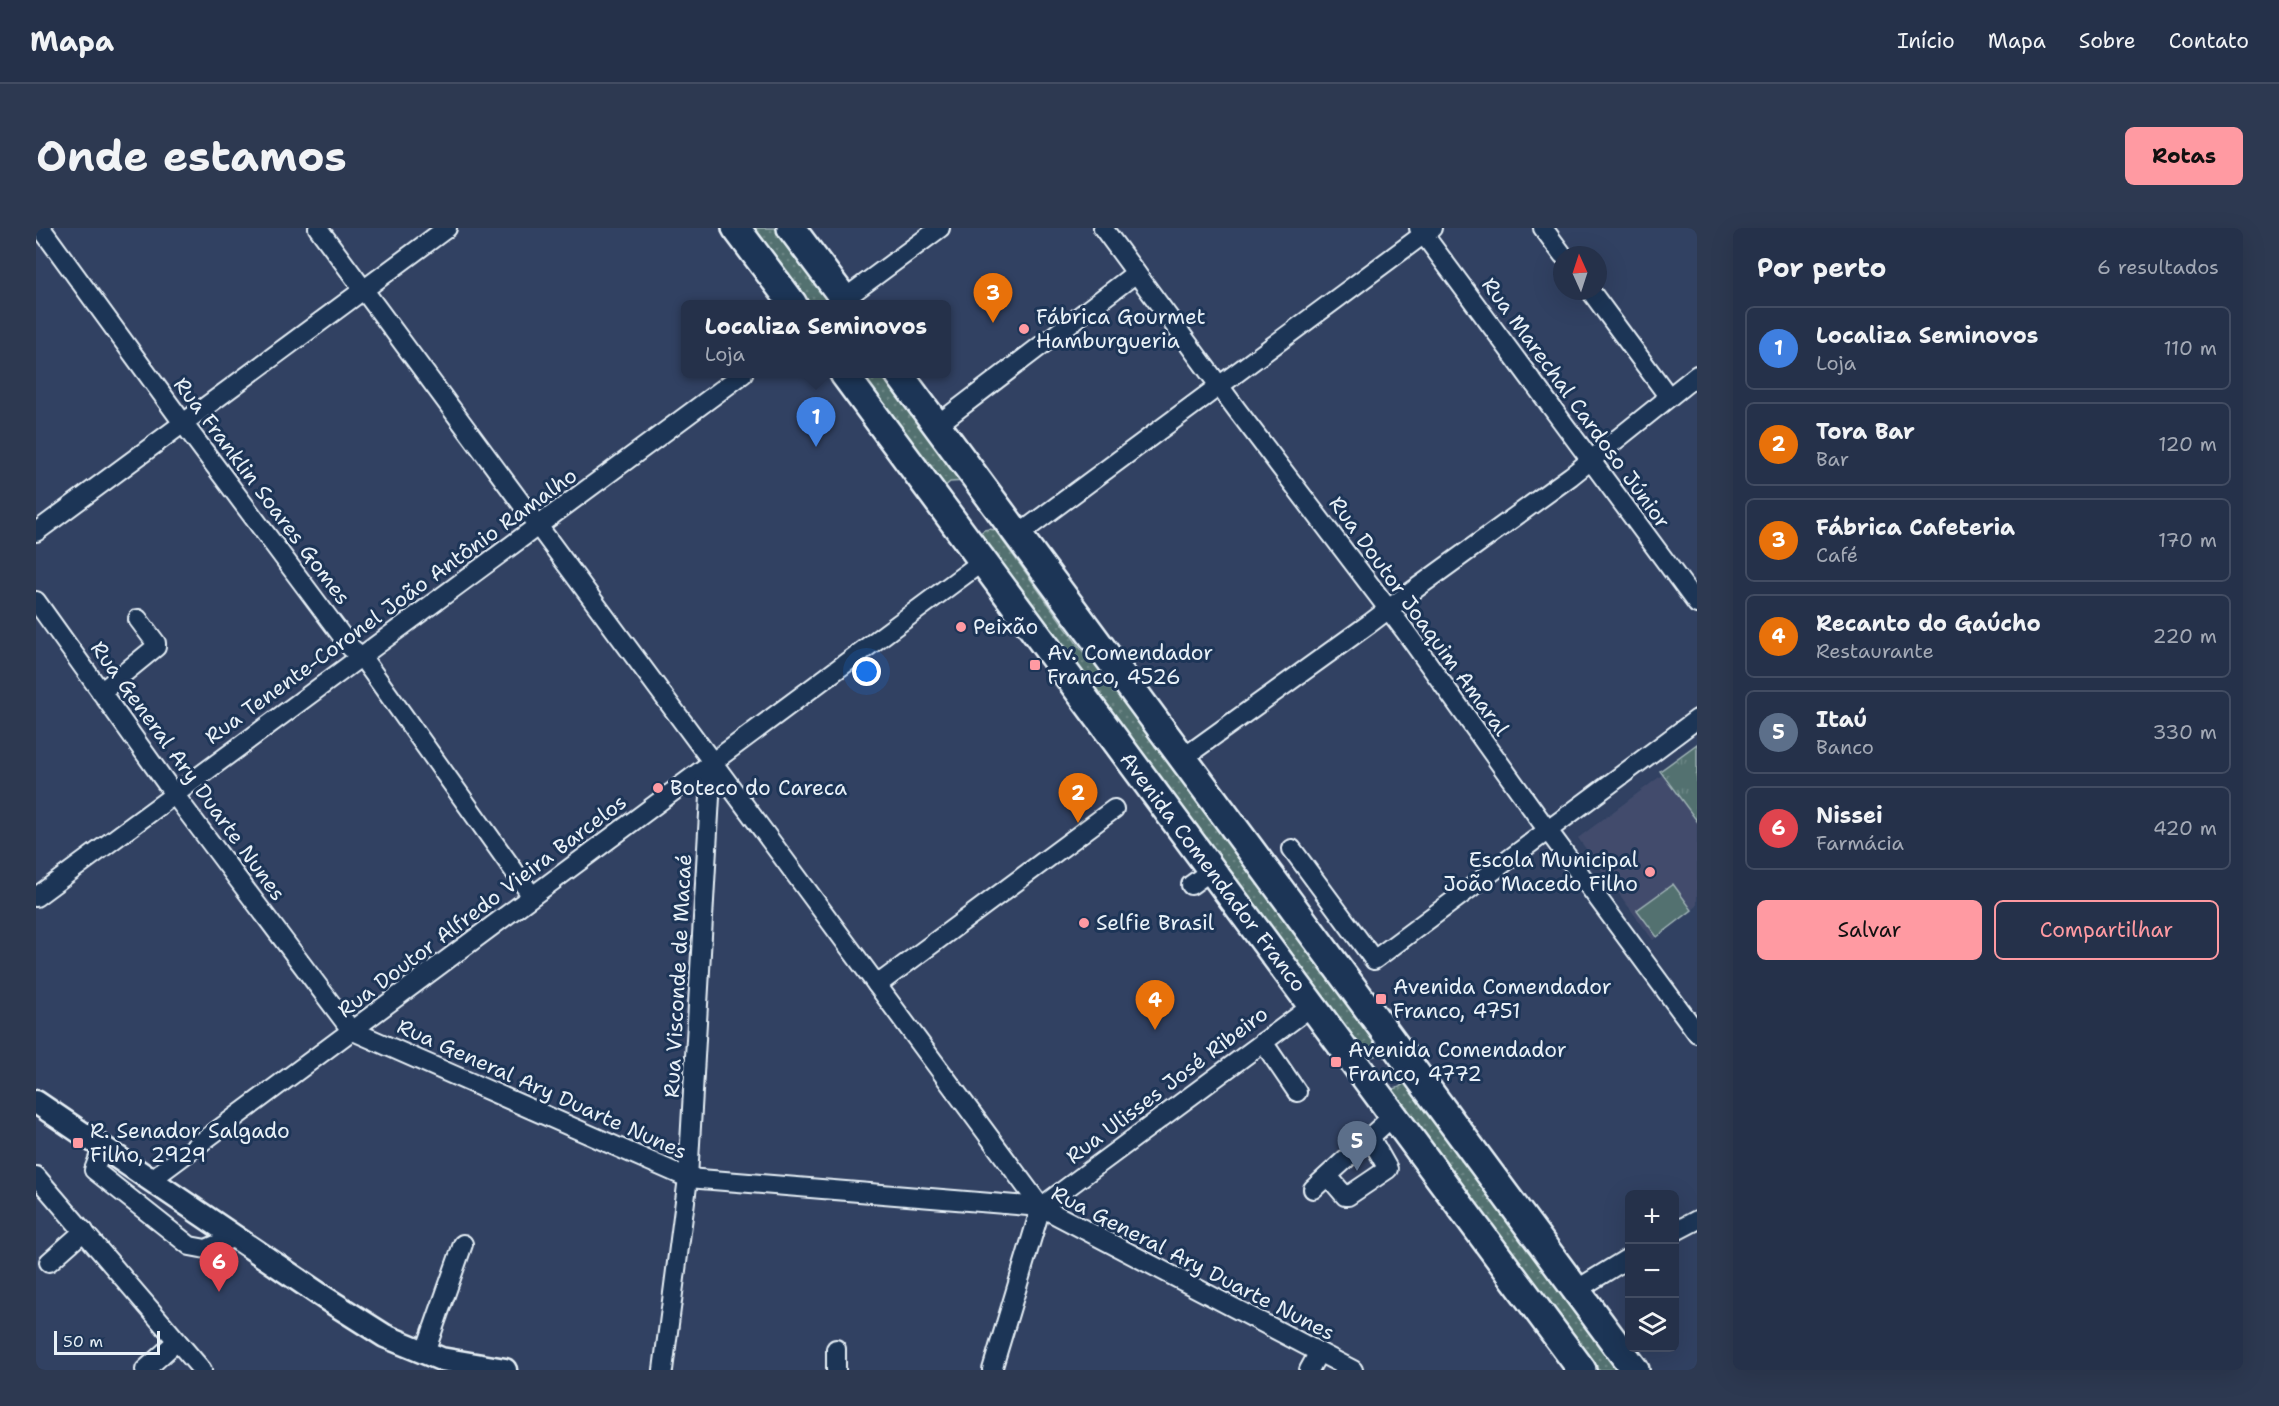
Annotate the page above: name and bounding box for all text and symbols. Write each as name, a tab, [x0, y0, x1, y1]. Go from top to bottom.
text: Mapa	[30, 22, 114, 60]
text: Início	[1897, 27, 1955, 55]
text: Mapa	[1988, 27, 2046, 55]
text: Sobre	[2079, 27, 2136, 55]
text: Contato	[2169, 27, 2249, 55]
button: Rotas	[2125, 127, 2243, 185]
text: Onde estamos	[36, 128, 347, 184]
north arrow	[1553, 246, 1607, 300]
text: Por perto	[1757, 250, 1886, 285]
text: 6 resultados	[2097, 254, 2219, 280]
street label: Rua Marechal Cardoso Júnior	[1475, 272, 1677, 534]
pin: 3	[974, 274, 1012, 323]
popup	[681, 300, 951, 378]
place label: Fábrica Gourmet Hamburgueria	[1036, 303, 1206, 355]
text: Localiza Seminovos	[705, 312, 927, 341]
text: Localiza Seminovos	[1816, 321, 2038, 350]
marker: Fábrica Gourmet Hamburgueria	[1017, 322, 1031, 336]
text: 1	[1774, 335, 1783, 361]
text: 110 m	[2163, 335, 2217, 361]
text: Loja	[705, 341, 745, 367]
text: Loja	[1816, 350, 1856, 376]
street label: Rua Franklin Soares Gomes	[167, 372, 357, 610]
pin: 1	[796, 398, 836, 447]
text: Tora Bar	[1816, 417, 1915, 446]
text: 2	[1772, 431, 1786, 457]
text: 120 m	[2158, 431, 2217, 457]
text: Bar	[1816, 446, 1849, 472]
street label: Rua Tenente-Coronel João Antônio Ramalho	[199, 461, 583, 751]
street label: Rua Doutor Joaquim Amaral	[1323, 491, 1516, 742]
text: Fábrica Cafeteria	[1816, 513, 2015, 542]
text: 3	[1772, 527, 1786, 553]
text: 170 m	[2158, 527, 2217, 553]
text: Café	[1816, 542, 1858, 568]
text: Recanto do Gaúcho	[1816, 609, 2041, 638]
place label: Peixão	[973, 613, 1038, 641]
marker: Peixão	[954, 620, 968, 634]
text: 4	[1772, 623, 1786, 649]
text: 220 m	[2153, 623, 2217, 649]
street label: Rua General Ary Duarte Nunes	[84, 635, 292, 907]
text: Restaurante	[1816, 638, 1934, 664]
place label: Av. Comendador Franco, 4526	[1047, 639, 1213, 691]
your location	[852, 657, 881, 686]
marker: Av. Comendador Franco, 4526	[1028, 658, 1042, 672]
text: Itaú	[1816, 705, 1867, 734]
text: 5	[1772, 719, 1785, 745]
text: 330 m	[2153, 719, 2217, 745]
text: Banco	[1816, 734, 1874, 760]
street label: Avenida Comendador Franco	[1113, 746, 1313, 998]
place label: Boteco do Careca	[670, 774, 847, 802]
pin: 2	[1058, 774, 1098, 823]
marker: Boteco do Careca	[651, 781, 665, 795]
street label: Rua Doutor Alfredo Vieira Barcelos	[332, 788, 632, 1024]
text: Nissei	[1816, 801, 1883, 830]
text: 6	[1772, 815, 1786, 841]
text: 420 m	[2153, 815, 2217, 841]
text: Farmácia	[1816, 830, 1904, 856]
place label: Escola Municipal João Macedo Filho	[1443, 846, 1639, 898]
street label: Rua Visconde de Macaé	[658, 853, 698, 1099]
marker: Escola Municipal João Macedo Filho	[1643, 865, 1657, 879]
button: Salvar	[1757, 900, 1982, 960]
button: Compartilhar	[1994, 900, 2219, 960]
place label: Selfie Brasil	[1096, 909, 1215, 937]
marker: Selfie Brasil	[1077, 916, 1091, 930]
place label: Avenida Comendador Franco, 4751	[1393, 973, 1612, 1025]
pin: 4	[1136, 980, 1174, 1030]
marker: Avenida Comendador Franco, 4751	[1374, 992, 1388, 1006]
street label: Rua Ulisses José Ribeiro	[1060, 1000, 1274, 1170]
street label: Rua General Ary Duarte Nunes	[393, 1012, 691, 1166]
place label: Avenida Comendador Franco, 4772	[1348, 1036, 1567, 1088]
marker: Avenida Comendador Franco, 4772	[1329, 1055, 1343, 1069]
place label: R. Senador Salgado Filho, 2929	[90, 1117, 290, 1169]
pin: 5	[1338, 1122, 1376, 1171]
marker: R. Senador Salgado Filho, 2929	[71, 1136, 85, 1150]
street label: Rua General Ary Duarte Nunes	[1046, 1179, 1340, 1347]
map controls	[1625, 1190, 1679, 1352]
button: +	[1625, 1190, 1679, 1244]
pin: 6	[200, 1242, 238, 1292]
button: −	[1625, 1244, 1679, 1298]
button: layers	[1625, 1298, 1679, 1352]
scale bar	[54, 1328, 160, 1356]
text: 50 m	[63, 1331, 103, 1352]

